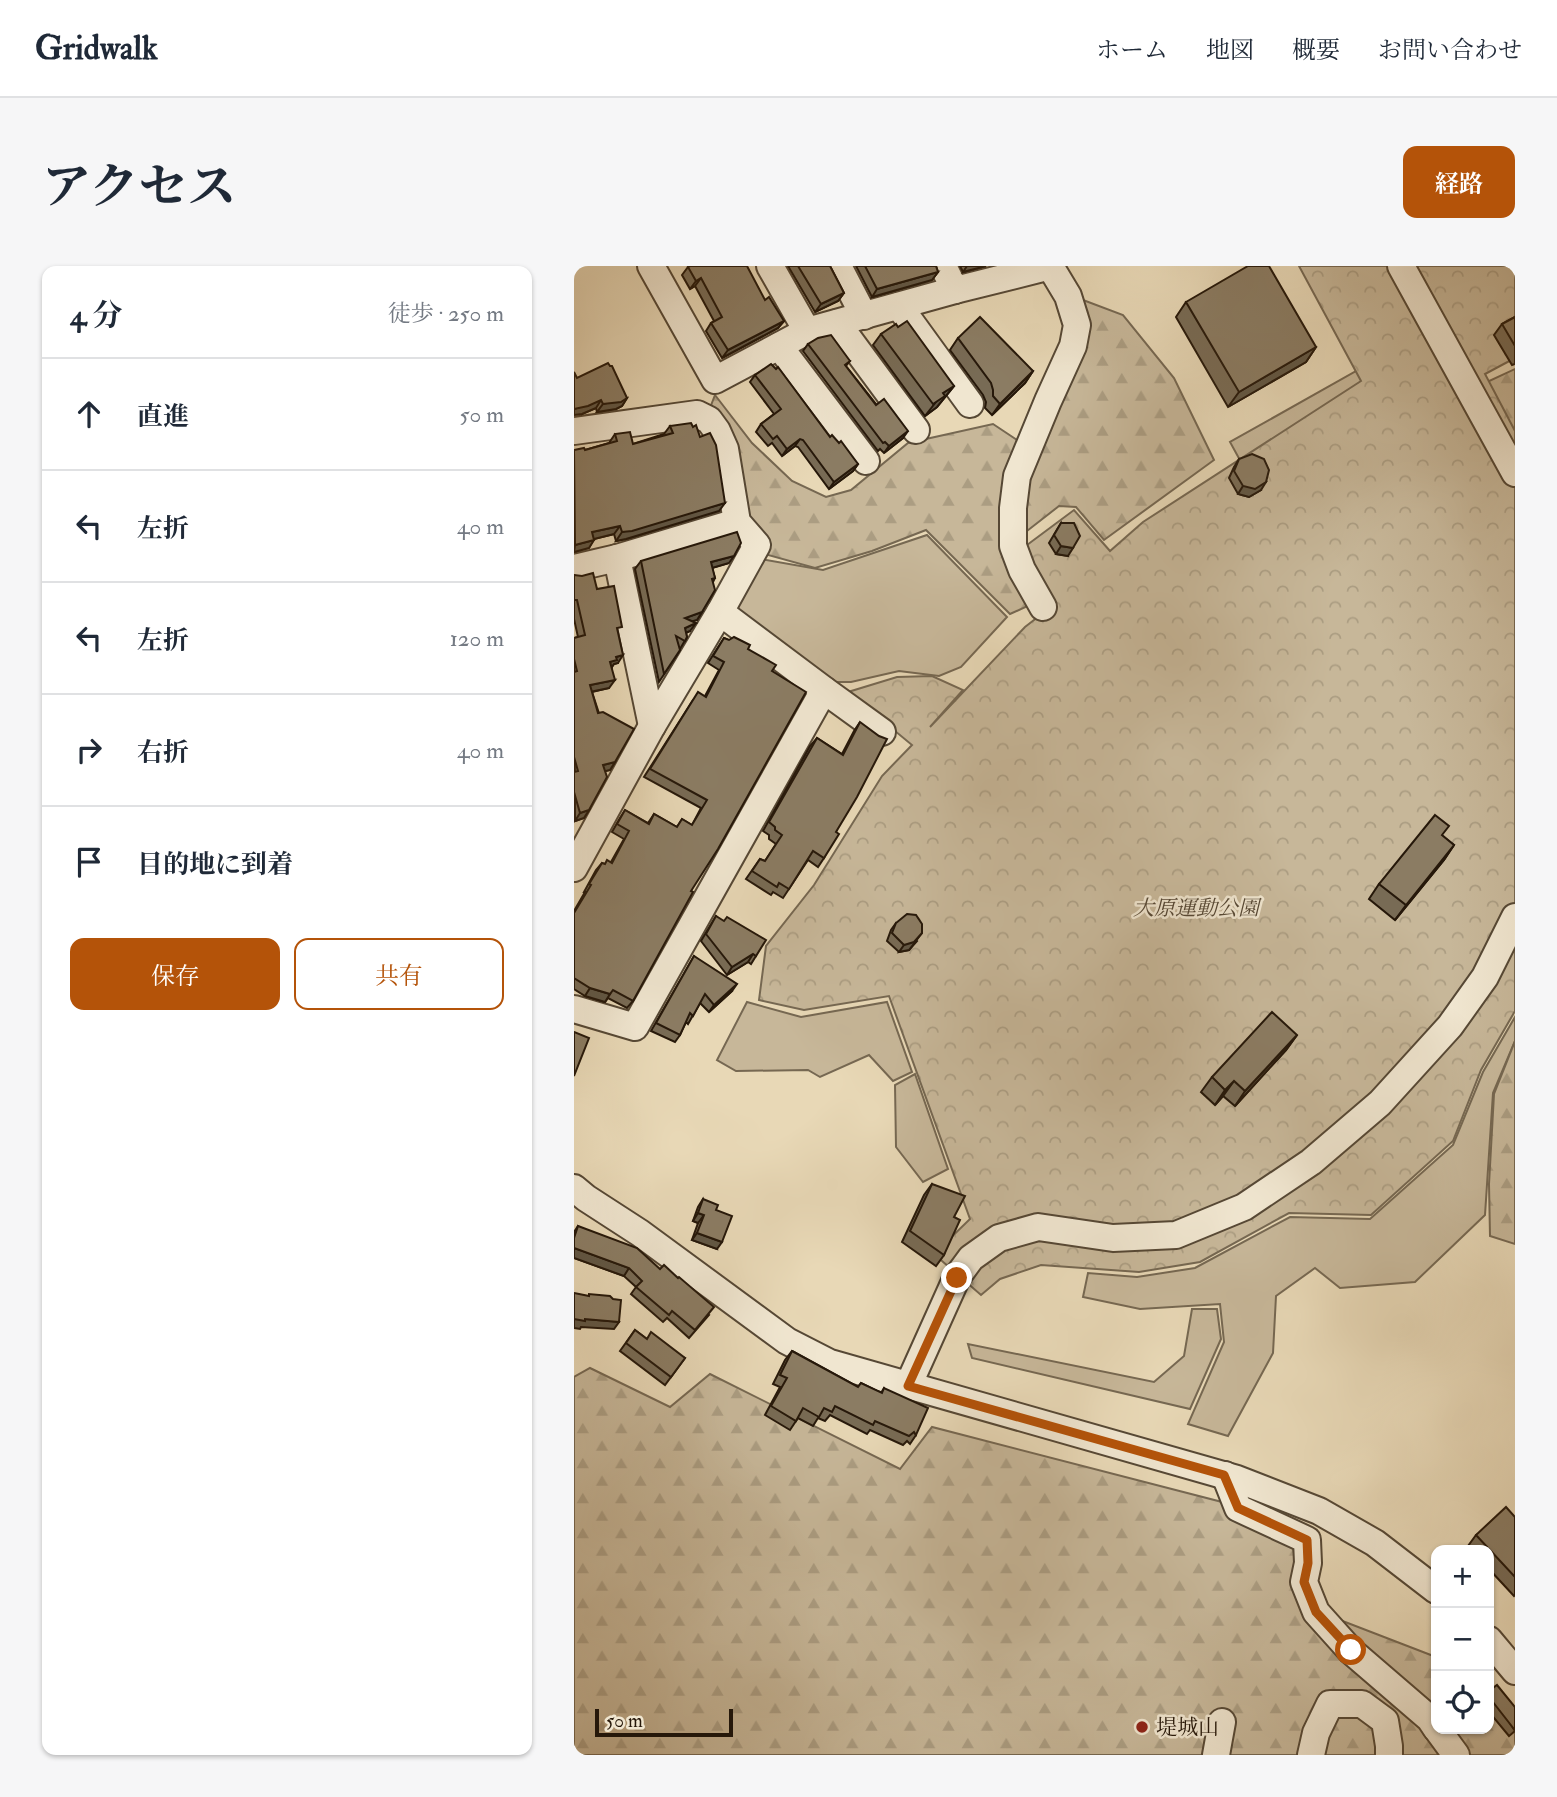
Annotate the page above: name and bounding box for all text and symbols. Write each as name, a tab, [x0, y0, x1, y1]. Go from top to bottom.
text: Gridwalk	[35, 28, 158, 69]
text: ホーム	[1096, 35, 1168, 66]
text: 地図	[1206, 35, 1254, 66]
text: 概要	[1292, 35, 1340, 66]
text: お問い合わせ	[1378, 35, 1522, 66]
button: 経路	[1403, 146, 1515, 218]
text: アクセス	[42, 157, 237, 218]
text: 4 分	[70, 297, 123, 334]
text: 徒歩 · 250 m	[388, 299, 504, 328]
icon: ahead	[70, 395, 108, 433]
text: 50 m	[460, 400, 504, 429]
text: 直進	[137, 401, 189, 433]
icon: left	[70, 507, 108, 545]
text: 40 m	[457, 512, 504, 541]
text: 左折	[137, 513, 189, 545]
icon: left	[70, 619, 108, 657]
text: 120 m	[450, 624, 504, 653]
text: 左折	[137, 625, 189, 657]
icon: right	[70, 731, 108, 769]
text: 40 m	[457, 736, 504, 765]
text: 右折	[137, 737, 189, 769]
icon: arrive	[70, 843, 108, 881]
text: 目的地に到着	[137, 849, 293, 881]
park label: 大原運動公園	[1133, 895, 1262, 922]
button: 保存	[70, 938, 280, 1010]
button: 共有	[294, 938, 504, 1010]
route end	[941, 1262, 972, 1293]
map controls	[1431, 1545, 1494, 1734]
button: +	[1431, 1545, 1494, 1608]
button: −	[1431, 1608, 1494, 1671]
route start	[1335, 1634, 1366, 1665]
button: locate	[1431, 1671, 1494, 1734]
scale bar	[595, 1706, 733, 1738]
text: 50 m	[606, 1709, 643, 1733]
place label: 堤城山	[1156, 1714, 1219, 1741]
marker: 堤城山	[1134, 1719, 1150, 1735]

